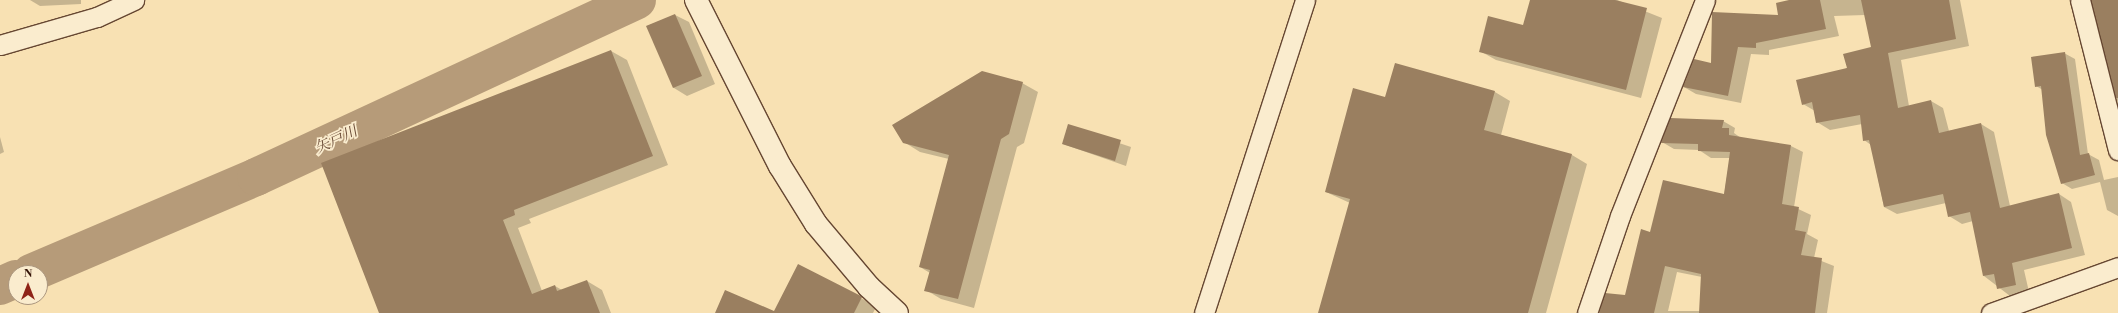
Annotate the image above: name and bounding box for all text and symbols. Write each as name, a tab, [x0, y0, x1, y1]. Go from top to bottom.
water label: 矢戸川	[312, 122, 360, 158]
north arrow	[8, 265, 48, 305]
text: N	[24, 267, 32, 281]

